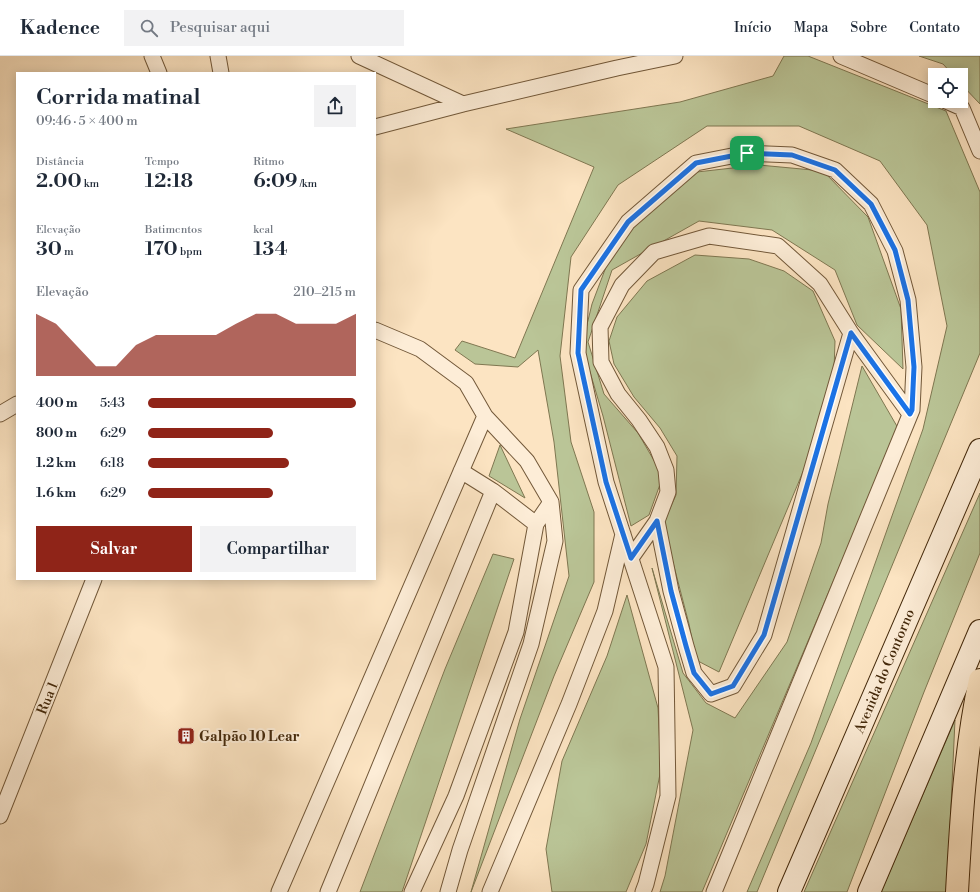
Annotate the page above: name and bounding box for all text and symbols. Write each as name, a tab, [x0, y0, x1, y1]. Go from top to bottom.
search box	[124, 10, 404, 46]
text: Kadence	[20, 16, 100, 40]
icon: search	[138, 17, 160, 39]
text: Pesquisar aqui	[170, 18, 270, 37]
text: Início	[734, 19, 772, 37]
text: Mapa	[794, 19, 828, 37]
text: Sobre	[850, 19, 887, 37]
text: Contato	[909, 19, 960, 37]
map controls	[928, 68, 968, 108]
button: locate	[928, 68, 968, 108]
text: Corrida matinal	[36, 84, 201, 111]
button: share	[314, 85, 356, 127]
text: 09:46 · 5 × 400 m	[36, 113, 138, 129]
pin	[730, 136, 764, 170]
icon: arrive	[736, 142, 758, 164]
text: Distância	[36, 155, 84, 169]
text: Tempo	[145, 155, 179, 169]
text: Ritmo	[253, 155, 284, 169]
text: 2.00	[36, 169, 82, 194]
text: 12:18	[145, 169, 193, 194]
text: 6:09	[253, 169, 298, 194]
text: km	[82, 177, 99, 191]
text: /km	[298, 177, 317, 191]
text: Elevação	[36, 223, 81, 237]
text: Batimentos	[145, 223, 202, 237]
text: kcal	[253, 223, 273, 237]
text: 30	[36, 237, 62, 262]
text: 170	[145, 237, 178, 262]
text: 134	[253, 237, 288, 262]
text: m	[62, 245, 74, 259]
text: bpm	[178, 245, 202, 259]
text: Elevação	[36, 284, 89, 300]
text: 210–215 m	[293, 284, 356, 300]
text: 400 m	[36, 395, 78, 411]
text: 5:43	[100, 395, 125, 411]
text: 800 m	[36, 425, 77, 441]
text: 6:29	[100, 425, 126, 441]
text: 1.2 km	[36, 455, 76, 471]
text: 6:18	[100, 455, 124, 471]
text: 1.6 km	[36, 485, 76, 501]
text: 6:29	[100, 485, 126, 501]
button: Salvar	[36, 526, 192, 572]
button: Compartilhar	[200, 526, 356, 572]
street label: Avenida do Contorno	[850, 606, 919, 737]
street label: Rua 1	[33, 679, 63, 717]
building icon: Galpão 10 Lear	[176, 726, 196, 746]
place label: Galpão 10 Lear	[199, 728, 300, 746]

